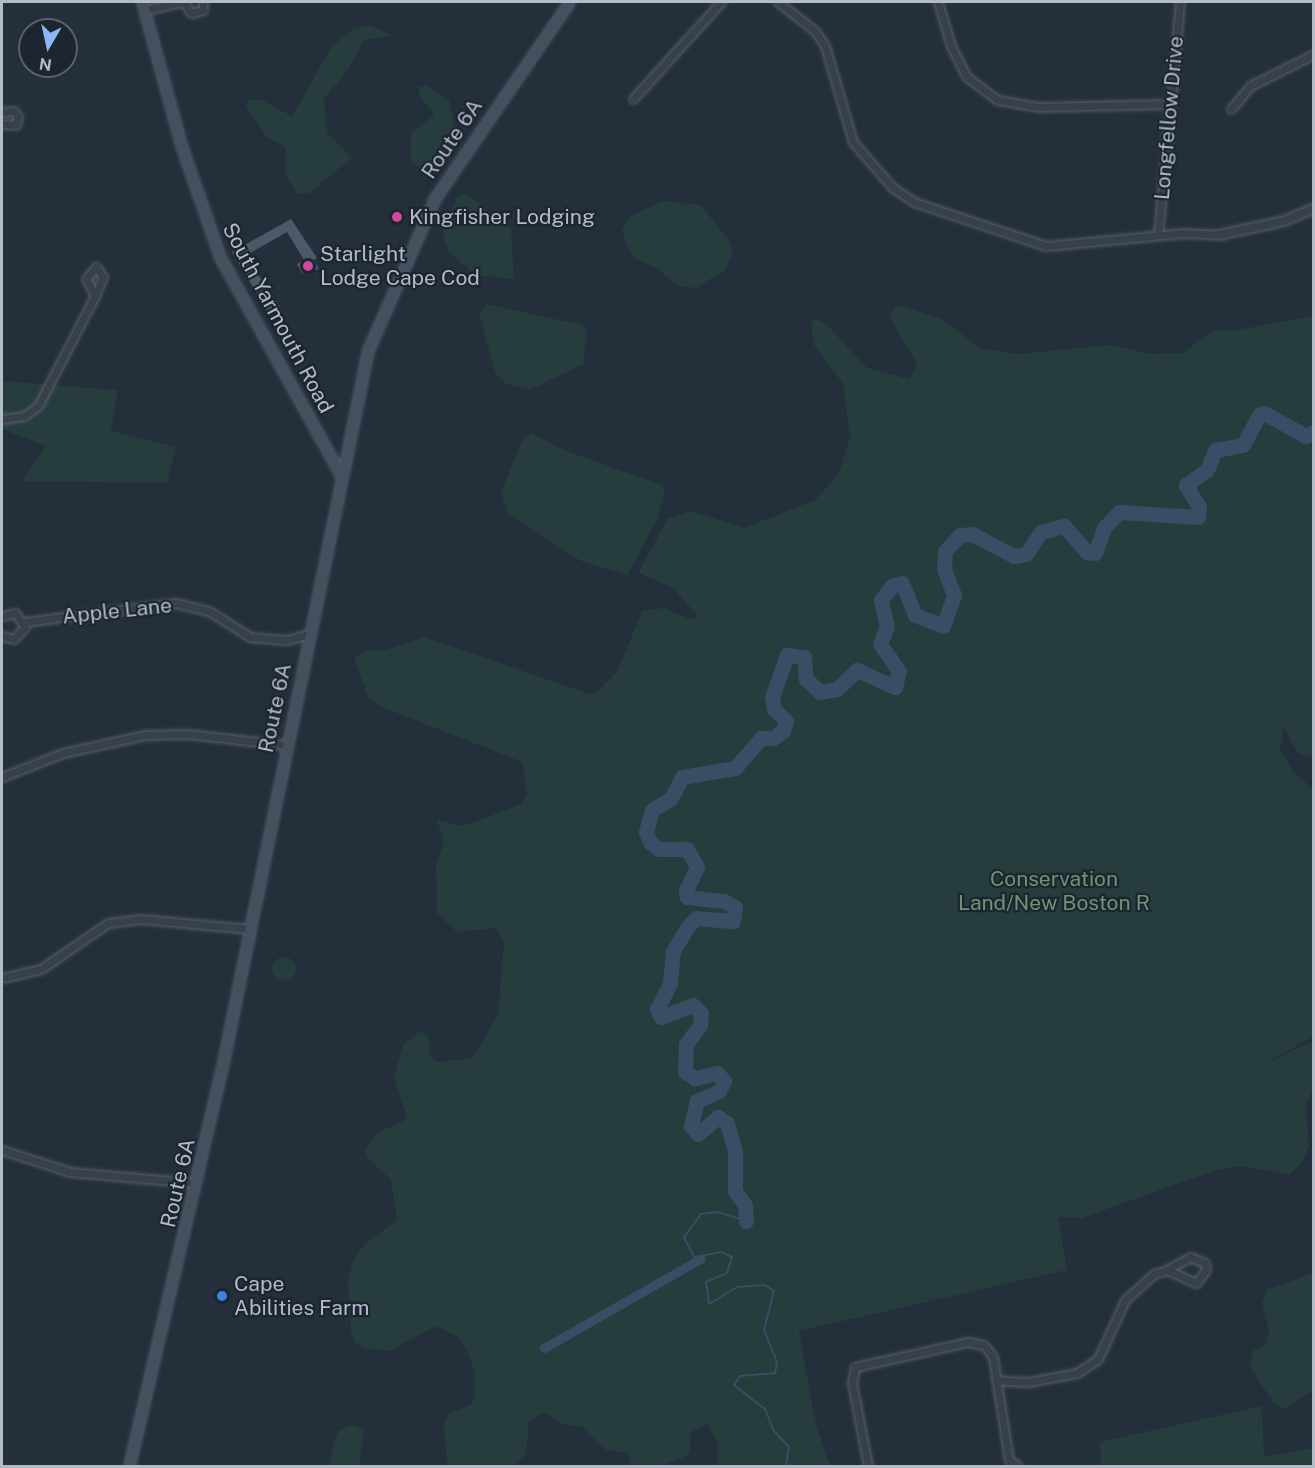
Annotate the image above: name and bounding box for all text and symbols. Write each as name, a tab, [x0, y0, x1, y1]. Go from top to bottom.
north arrow	[18, 18, 78, 78]
street label: Longfellow Drive	[1149, 35, 1189, 201]
text: N	[38, 54, 53, 75]
street label: Route 6A	[416, 94, 488, 184]
place label: Kingfisher Lodging	[409, 204, 595, 230]
marker: Kingfisher Lodging	[390, 210, 404, 224]
street label: South Yarmouth Road	[217, 218, 339, 418]
place label: Starlight Lodge Cape Cod	[320, 241, 480, 291]
marker: Starlight Lodge Cape Cod	[301, 259, 315, 273]
street label: Apple Lane	[61, 593, 173, 629]
street label: Route 6A	[253, 661, 297, 755]
park label: Conservation Land/New Boston R	[958, 866, 1150, 916]
street label: Route 6A	[156, 1136, 200, 1230]
place label: Cape Abilities Farm	[234, 1271, 369, 1321]
marker: Cape Abilities Farm	[215, 1289, 229, 1303]

